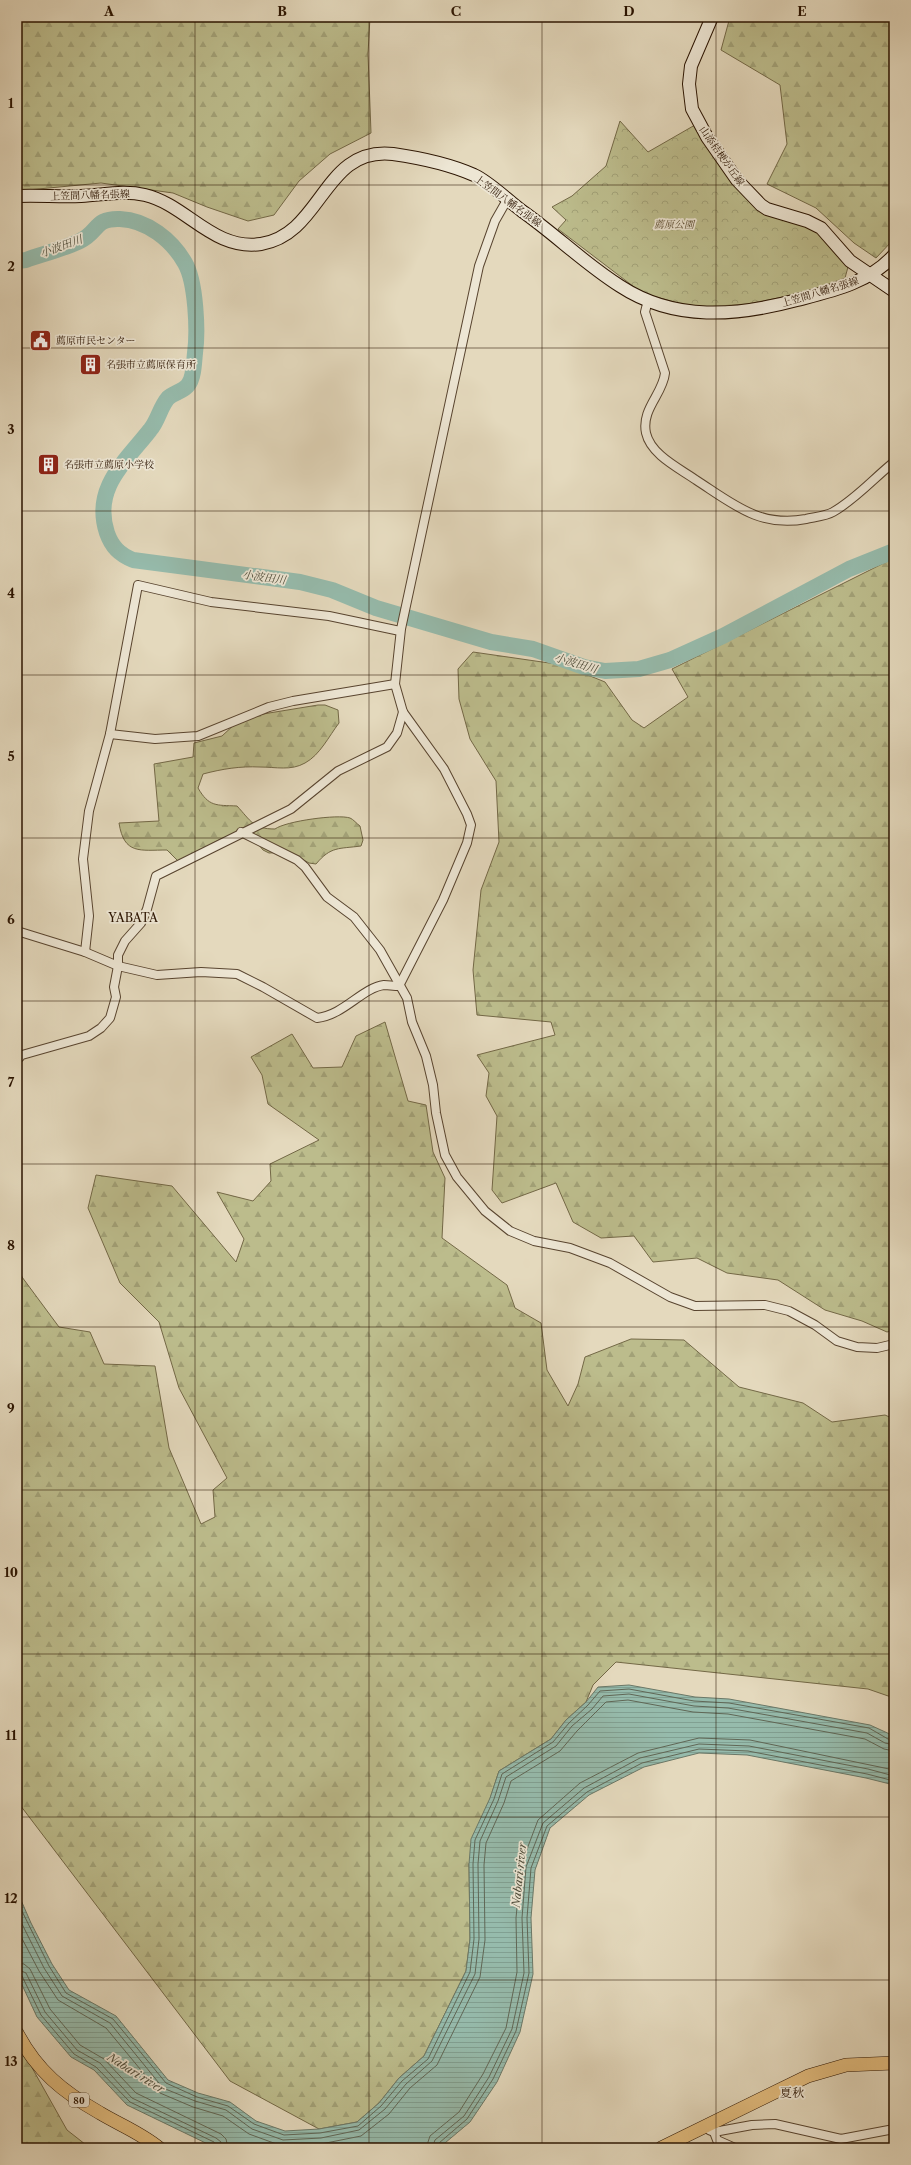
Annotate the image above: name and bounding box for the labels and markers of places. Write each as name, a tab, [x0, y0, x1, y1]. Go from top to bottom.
public building icon: 薦原市民センター	[28, 327, 54, 353]
place label: 薦原市民センター	[56, 334, 136, 347]
building icon: 名張市立薦原保育所	[78, 351, 104, 377]
place label: 名張市立薦原保育所	[106, 358, 196, 371]
building icon: 名張市立薦原小学校	[36, 451, 62, 477]
place label: 名張市立薦原小学校	[64, 458, 154, 471]

